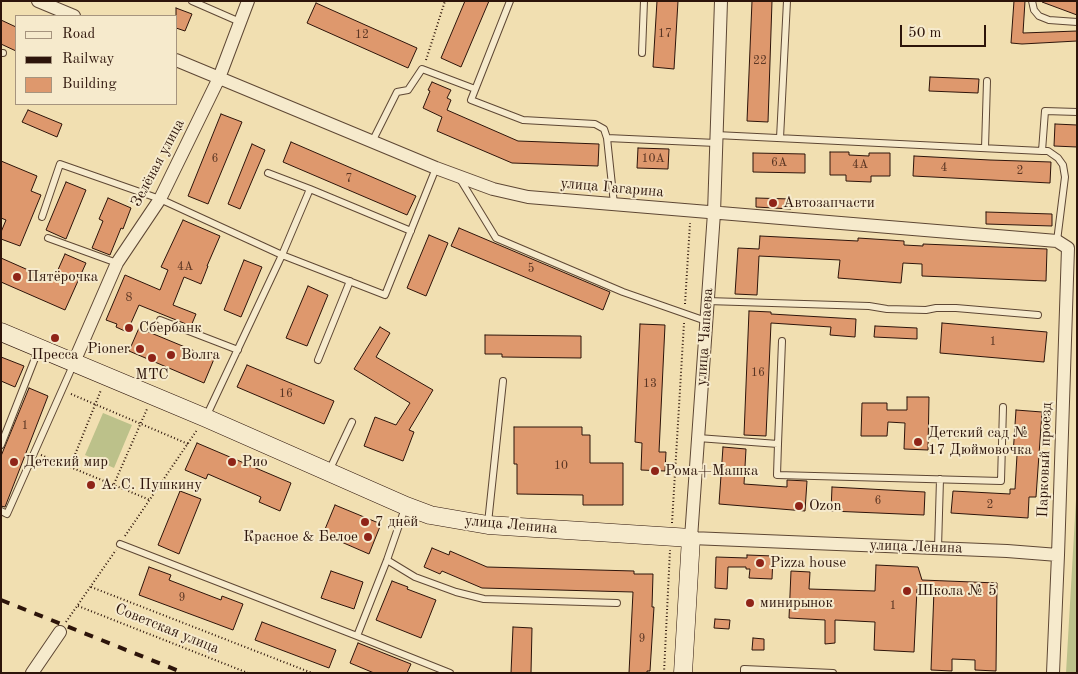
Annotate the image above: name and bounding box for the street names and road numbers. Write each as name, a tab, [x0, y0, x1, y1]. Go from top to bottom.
street label: Зелёная улица	[127, 116, 189, 210]
street label: улица Гагарина	[559, 175, 665, 201]
street label: улица Чапаева	[693, 287, 717, 387]
street label: Парковый проезд	[1034, 402, 1056, 518]
street label: улица Ленина	[464, 512, 558, 538]
street label: улица Ленина	[869, 536, 963, 558]
street label: Советская улица	[112, 600, 222, 658]

